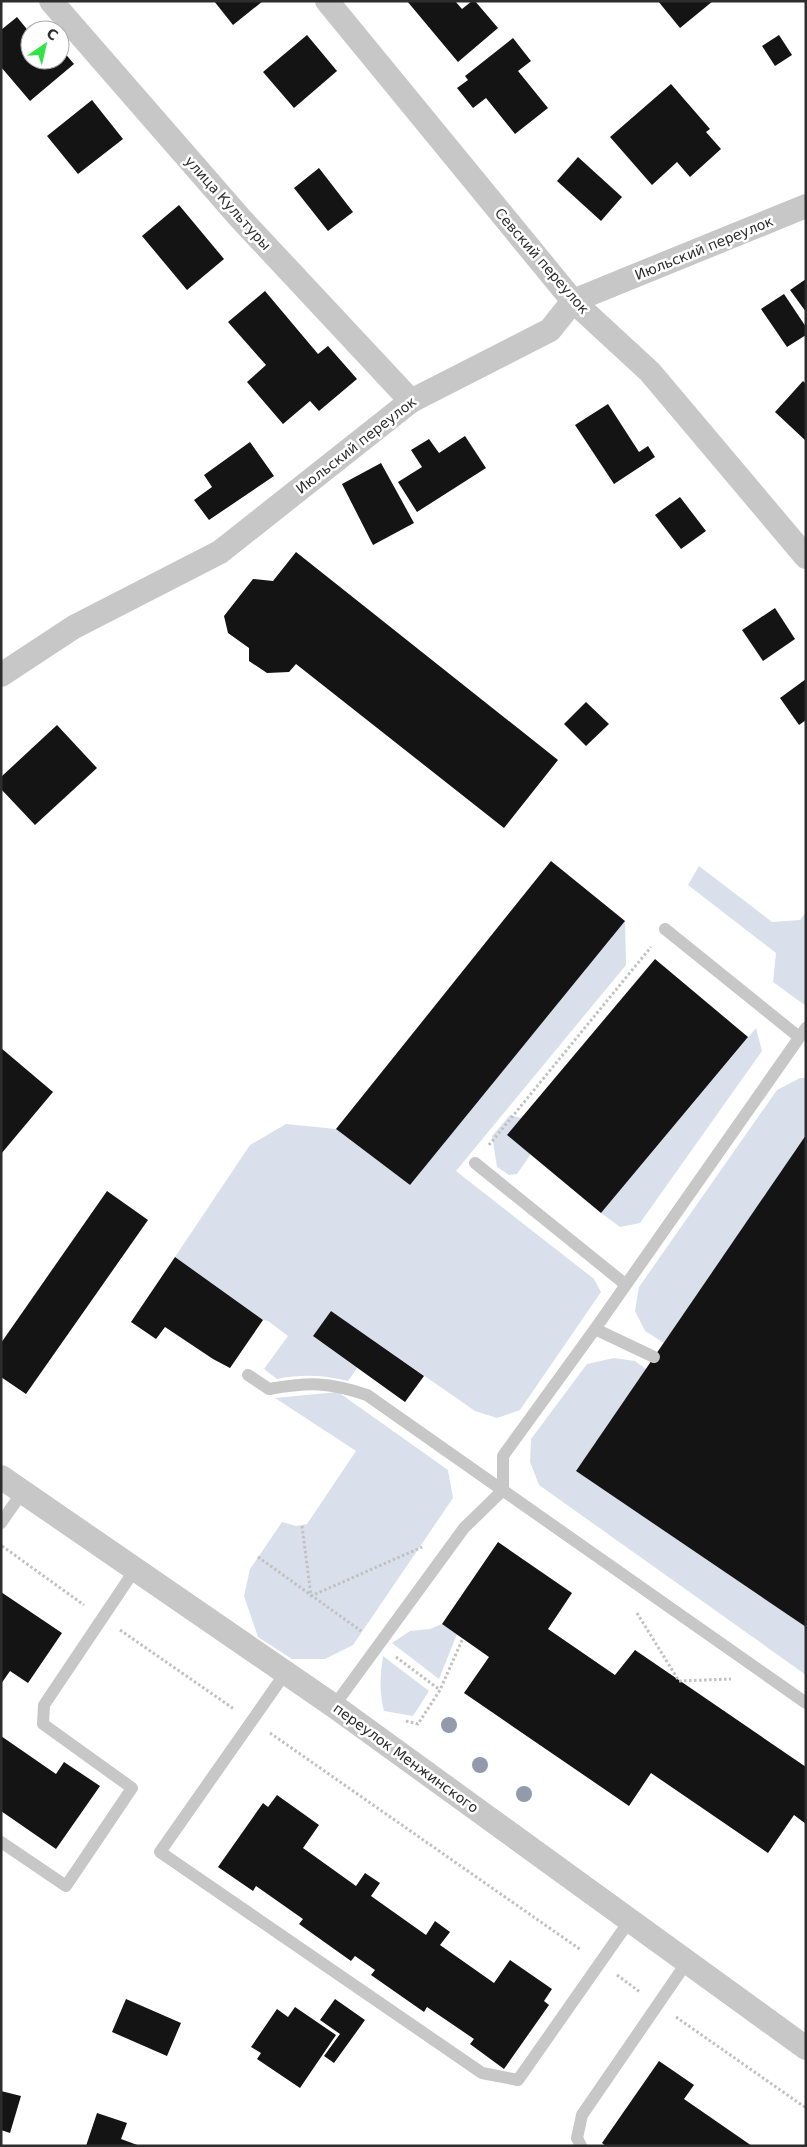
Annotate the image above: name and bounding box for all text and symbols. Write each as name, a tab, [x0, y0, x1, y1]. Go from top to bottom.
north arrow	[20, 20, 70, 70]
text: С	[44, 25, 61, 44]
street label: улица Культуры	[182, 153, 274, 253]
street label: Севский переулок	[492, 205, 592, 317]
street label: Июльский переулок	[632, 213, 776, 283]
street label: Июльский переулок	[293, 393, 419, 497]
street label: переулок Менжинского	[330, 1700, 482, 1816]

